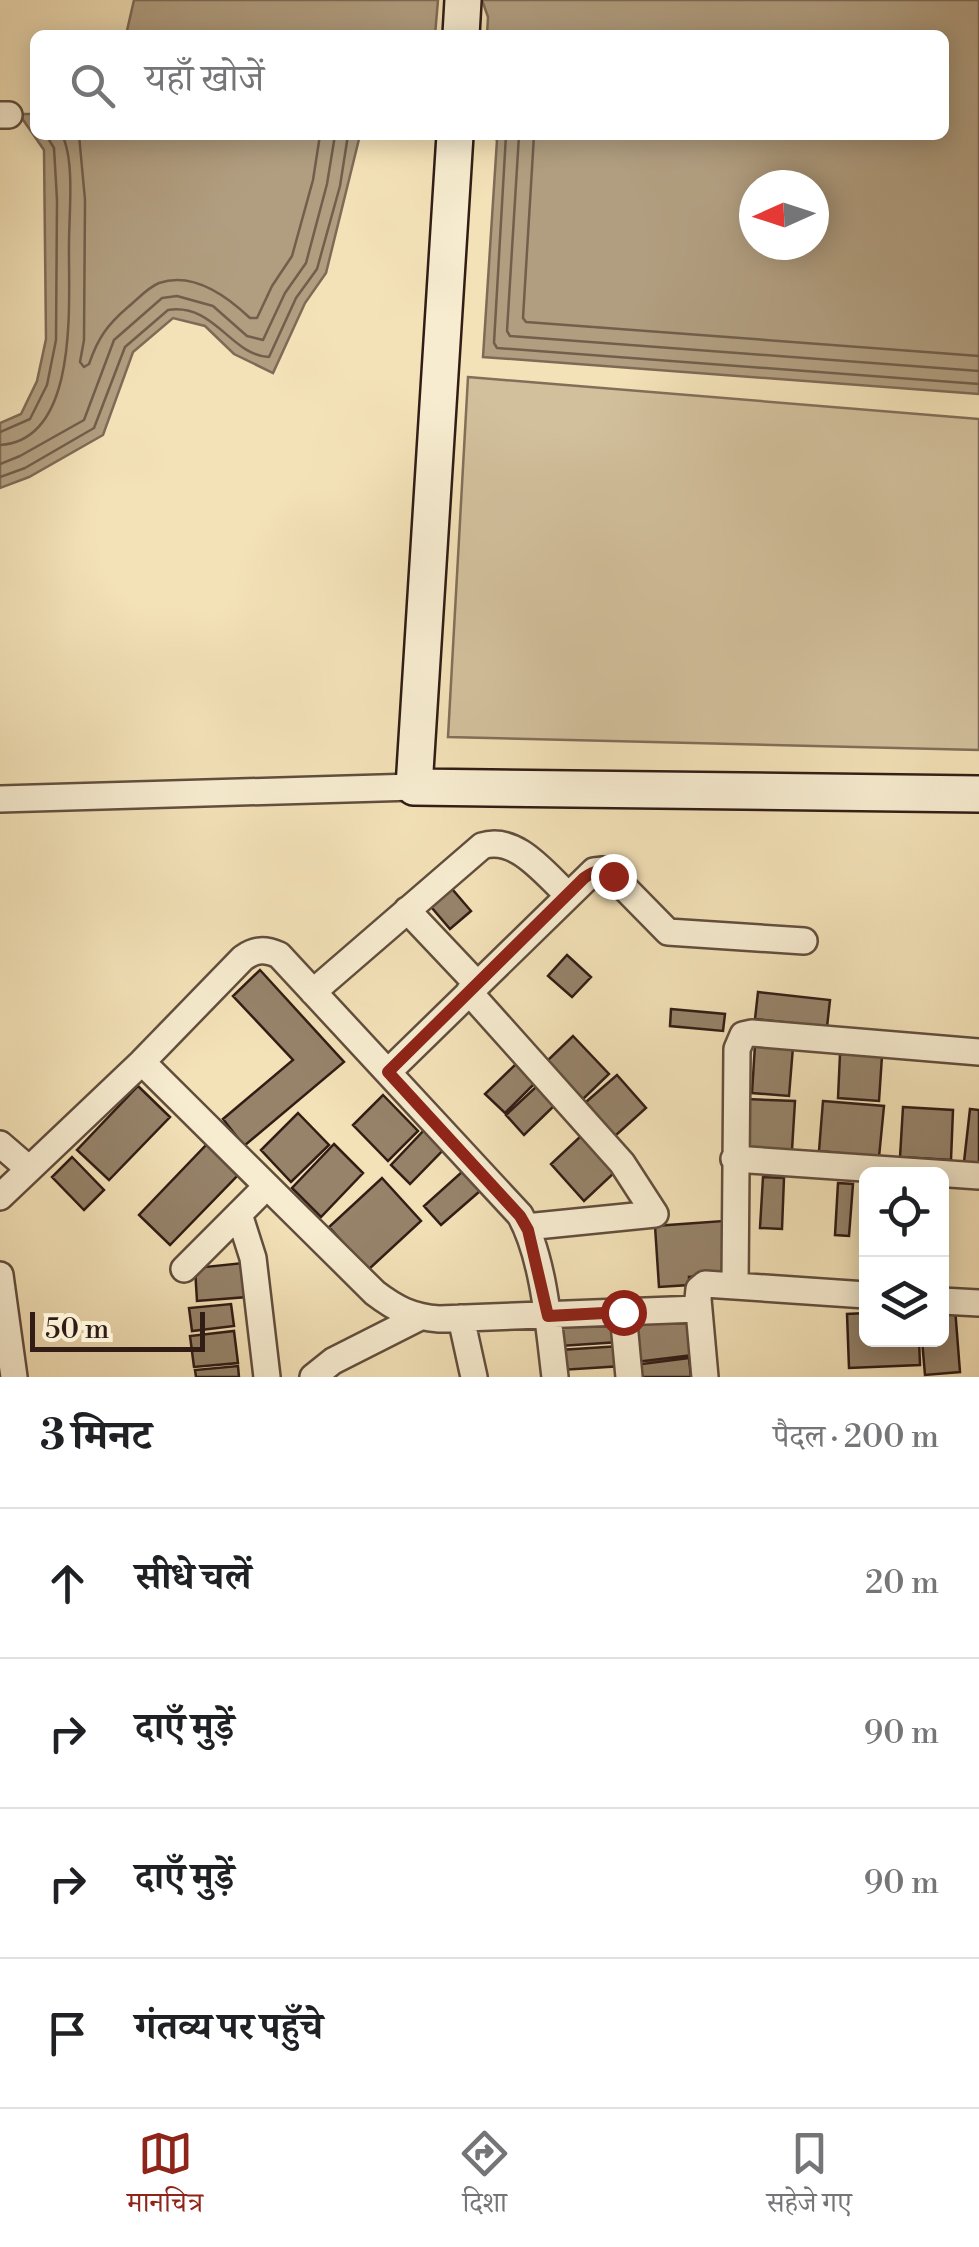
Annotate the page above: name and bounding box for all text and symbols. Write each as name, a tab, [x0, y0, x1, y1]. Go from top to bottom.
search box	[30, 30, 949, 140]
text: यहाँ खोजें	[145, 56, 264, 103]
icon: search	[65, 58, 120, 113]
north arrow	[739, 170, 829, 260]
route end	[591, 854, 637, 900]
map controls	[859, 1167, 949, 1347]
button: locate	[859, 1167, 949, 1257]
button: layers	[859, 1257, 949, 1347]
route start	[601, 1290, 647, 1336]
scale bar	[30, 1307, 205, 1352]
text: 50 m	[45, 1312, 109, 1347]
text: 3 मिनट	[40, 1410, 152, 1463]
text: पैदल · 200 m	[773, 1417, 939, 1457]
text: सीधे चलें	[135, 1554, 251, 1601]
icon: ahead	[40, 1556, 95, 1611]
text: 20 m	[865, 1563, 939, 1603]
text: दाएँ मुड़ें	[135, 1704, 234, 1751]
icon: right	[40, 1706, 95, 1761]
text: 90 m	[864, 1713, 939, 1753]
text: दाएँ मुड़ें	[135, 1854, 234, 1901]
icon: right	[40, 1856, 95, 1911]
text: 90 m	[864, 1863, 939, 1903]
text: गंतव्य पर पहुँचे	[135, 2004, 323, 2051]
icon: arrive	[40, 2006, 95, 2061]
tab: मानचित्र	[127, 2126, 203, 2230]
tab: दिशा	[457, 2126, 512, 2230]
tab: सहेजे गए	[766, 2126, 852, 2230]

